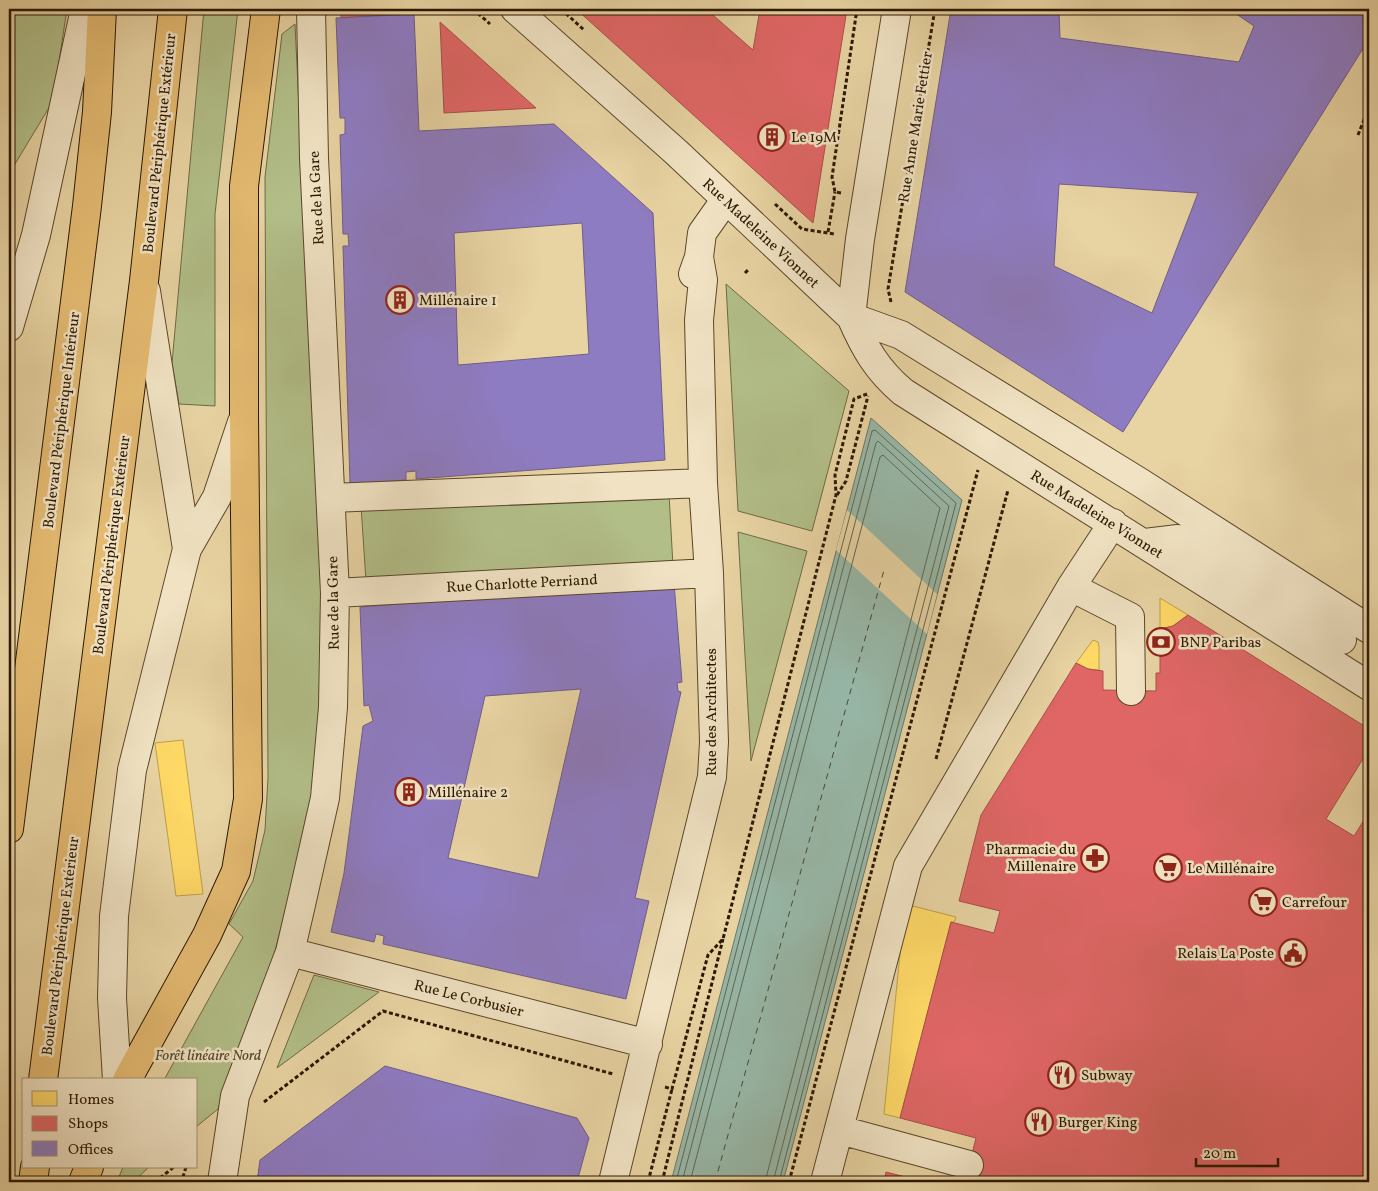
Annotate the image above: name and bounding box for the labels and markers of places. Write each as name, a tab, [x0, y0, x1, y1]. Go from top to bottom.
building icon: Le 19M	[757, 122, 787, 152]
place label: Le 19M	[791, 128, 837, 149]
building icon: Millénaire 1	[385, 285, 415, 315]
place label: Millénaire 1	[419, 291, 497, 312]
bank icon: BNP Paribas	[1146, 627, 1176, 657]
place label: BNP Paribas	[1180, 633, 1261, 654]
building icon: Millénaire 2	[394, 777, 424, 807]
place label: Millénaire 2	[428, 783, 508, 804]
place label: Pharmacie du Millenaire	[986, 840, 1076, 878]
pharmacy icon: Pharmacie du Millenaire	[1080, 843, 1110, 873]
supermarket icon: Le Millénaire	[1153, 853, 1183, 883]
place label: Le Millénaire	[1187, 859, 1274, 880]
supermarket icon: Carrefour	[1248, 887, 1278, 917]
place label: Carrefour	[1282, 893, 1347, 914]
public building icon: Relais La Poste	[1278, 938, 1308, 968]
place label: Relais La Poste	[1177, 944, 1274, 965]
restaurant icon: Subway	[1047, 1060, 1077, 1090]
place label: Subway	[1081, 1066, 1133, 1087]
restaurant icon: Burger King	[1024, 1107, 1054, 1137]
place label: Burger King	[1058, 1113, 1138, 1134]

